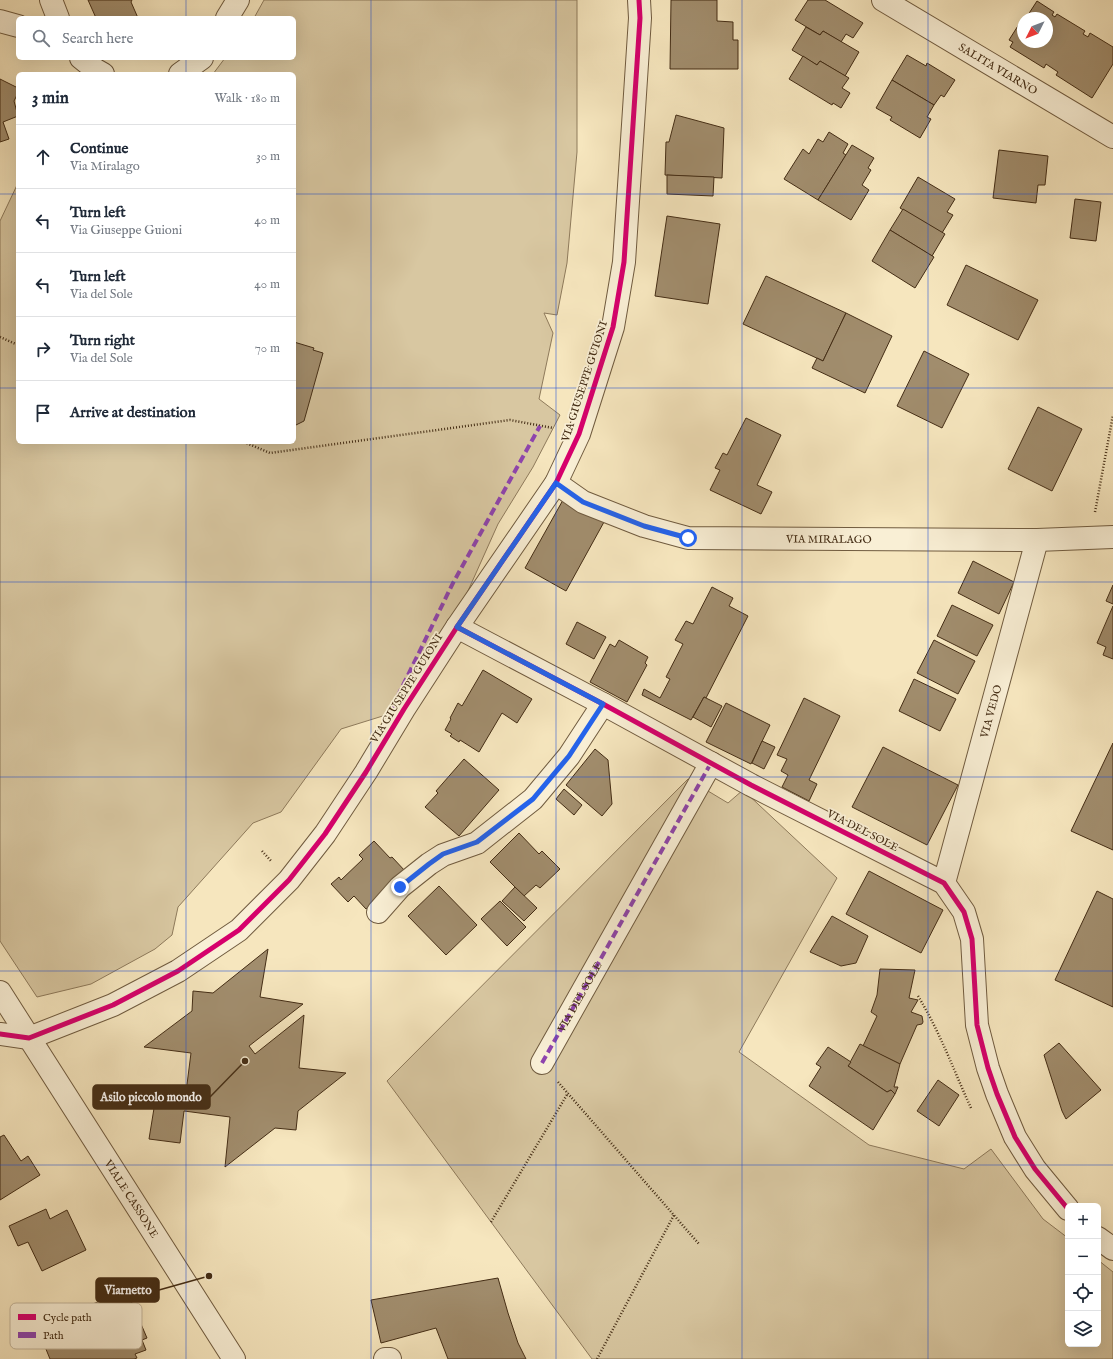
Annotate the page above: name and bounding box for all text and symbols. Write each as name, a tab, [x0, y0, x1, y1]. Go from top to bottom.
north arrow	[1017, 12, 1053, 48]
search box	[16, 16, 296, 60]
icon: search	[30, 27, 52, 49]
text: Search here	[62, 29, 133, 48]
street label: SALITA VIARNO	[956, 41, 1040, 98]
text: 3 min	[32, 88, 69, 109]
text: Walk · 180 m	[215, 90, 280, 107]
text: Continue	[70, 139, 128, 158]
icon: ahead	[32, 146, 54, 168]
text: 30 m	[256, 148, 280, 165]
text: Via Miralago	[70, 158, 140, 175]
text: Turn left	[70, 203, 126, 222]
icon: left	[32, 210, 54, 232]
text: 40 m	[254, 212, 280, 229]
text: Via Giuseppe Guioni	[70, 222, 182, 239]
text: Turn left	[70, 267, 126, 286]
icon: left	[32, 274, 54, 296]
text: 40 m	[254, 276, 280, 293]
text: Via del Sole	[70, 286, 133, 303]
street label: VIA GIUSEPPE GUIONI	[558, 319, 611, 444]
text: Turn right	[70, 331, 135, 350]
icon: right	[32, 338, 54, 360]
text: 70 m	[255, 340, 280, 357]
text: Via del Sole	[70, 350, 133, 367]
icon: arrive	[32, 402, 54, 424]
text: Arrive at destination	[70, 403, 196, 422]
route start	[679, 529, 697, 547]
street label: VIA MIRALAGO	[785, 533, 872, 547]
street label: VIA GIUSEPPE GUIONI	[367, 631, 446, 747]
street label: VIA VEDO	[977, 683, 1005, 741]
street label: VIA DEL SOLE	[824, 806, 901, 855]
route end	[391, 878, 409, 896]
street label: VIA DEL SOLE	[554, 959, 606, 1036]
callout: Asilo piccolo mondo	[93, 1085, 210, 1109]
text: Asilo piccolo mondo	[99, 1090, 202, 1106]
street label: VIALE CASSONE	[100, 1157, 161, 1241]
map controls	[1065, 1203, 1101, 1347]
button: +	[1065, 1203, 1101, 1239]
button: −	[1065, 1239, 1101, 1275]
button: locate	[1065, 1275, 1101, 1311]
callout: Viarnetto	[96, 1278, 159, 1302]
text: Viarnetto	[103, 1283, 152, 1298]
legend	[10, 1303, 142, 1349]
text: Cycle path	[43, 1311, 92, 1325]
button: layers	[1065, 1311, 1101, 1347]
text: Path	[43, 1329, 64, 1343]

